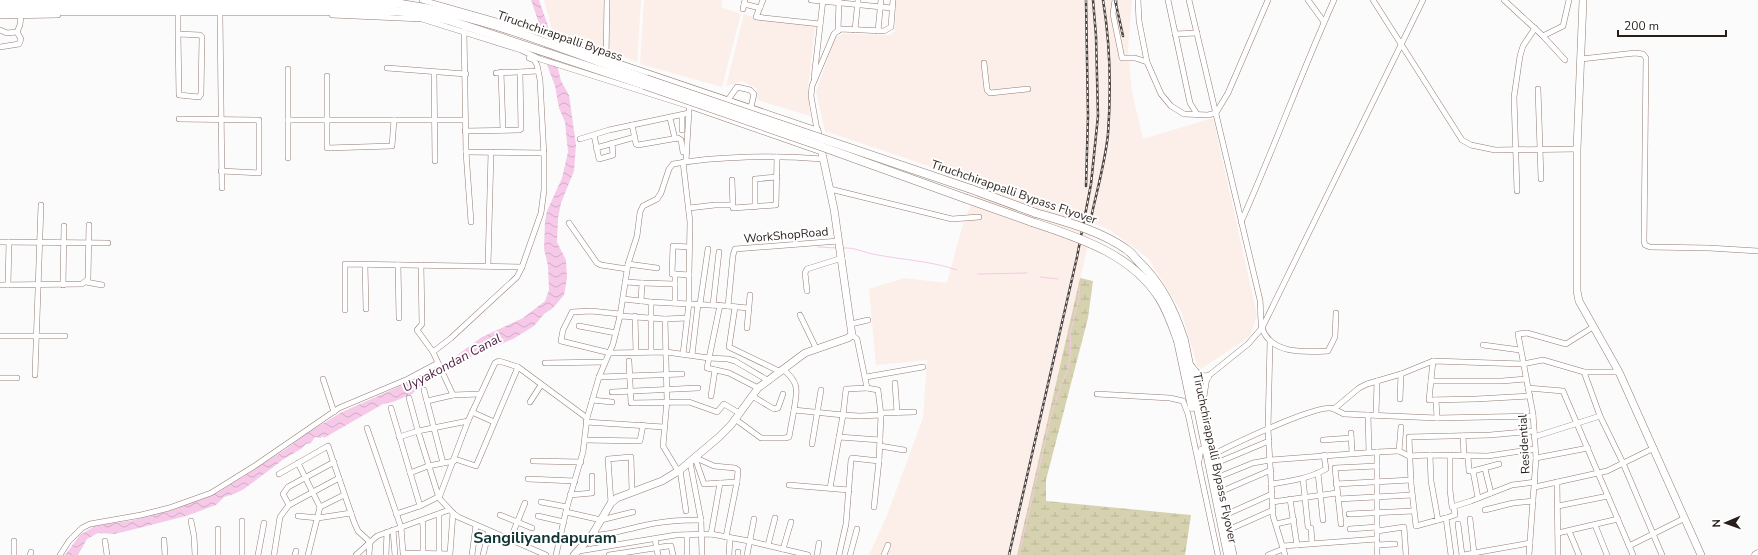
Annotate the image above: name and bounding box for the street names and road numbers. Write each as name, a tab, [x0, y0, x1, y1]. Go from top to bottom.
street label: Tiruchchirappalli Bypass	[495, 7, 625, 65]
street label: Tiruchchirappalli Bypass Flyover	[929, 156, 1100, 228]
street label: WorkShopRoad	[743, 223, 829, 247]
street label: Tiruchchirappalli Bypass Flyover	[1189, 371, 1241, 546]
street label: Residential	[1514, 413, 1534, 474]

